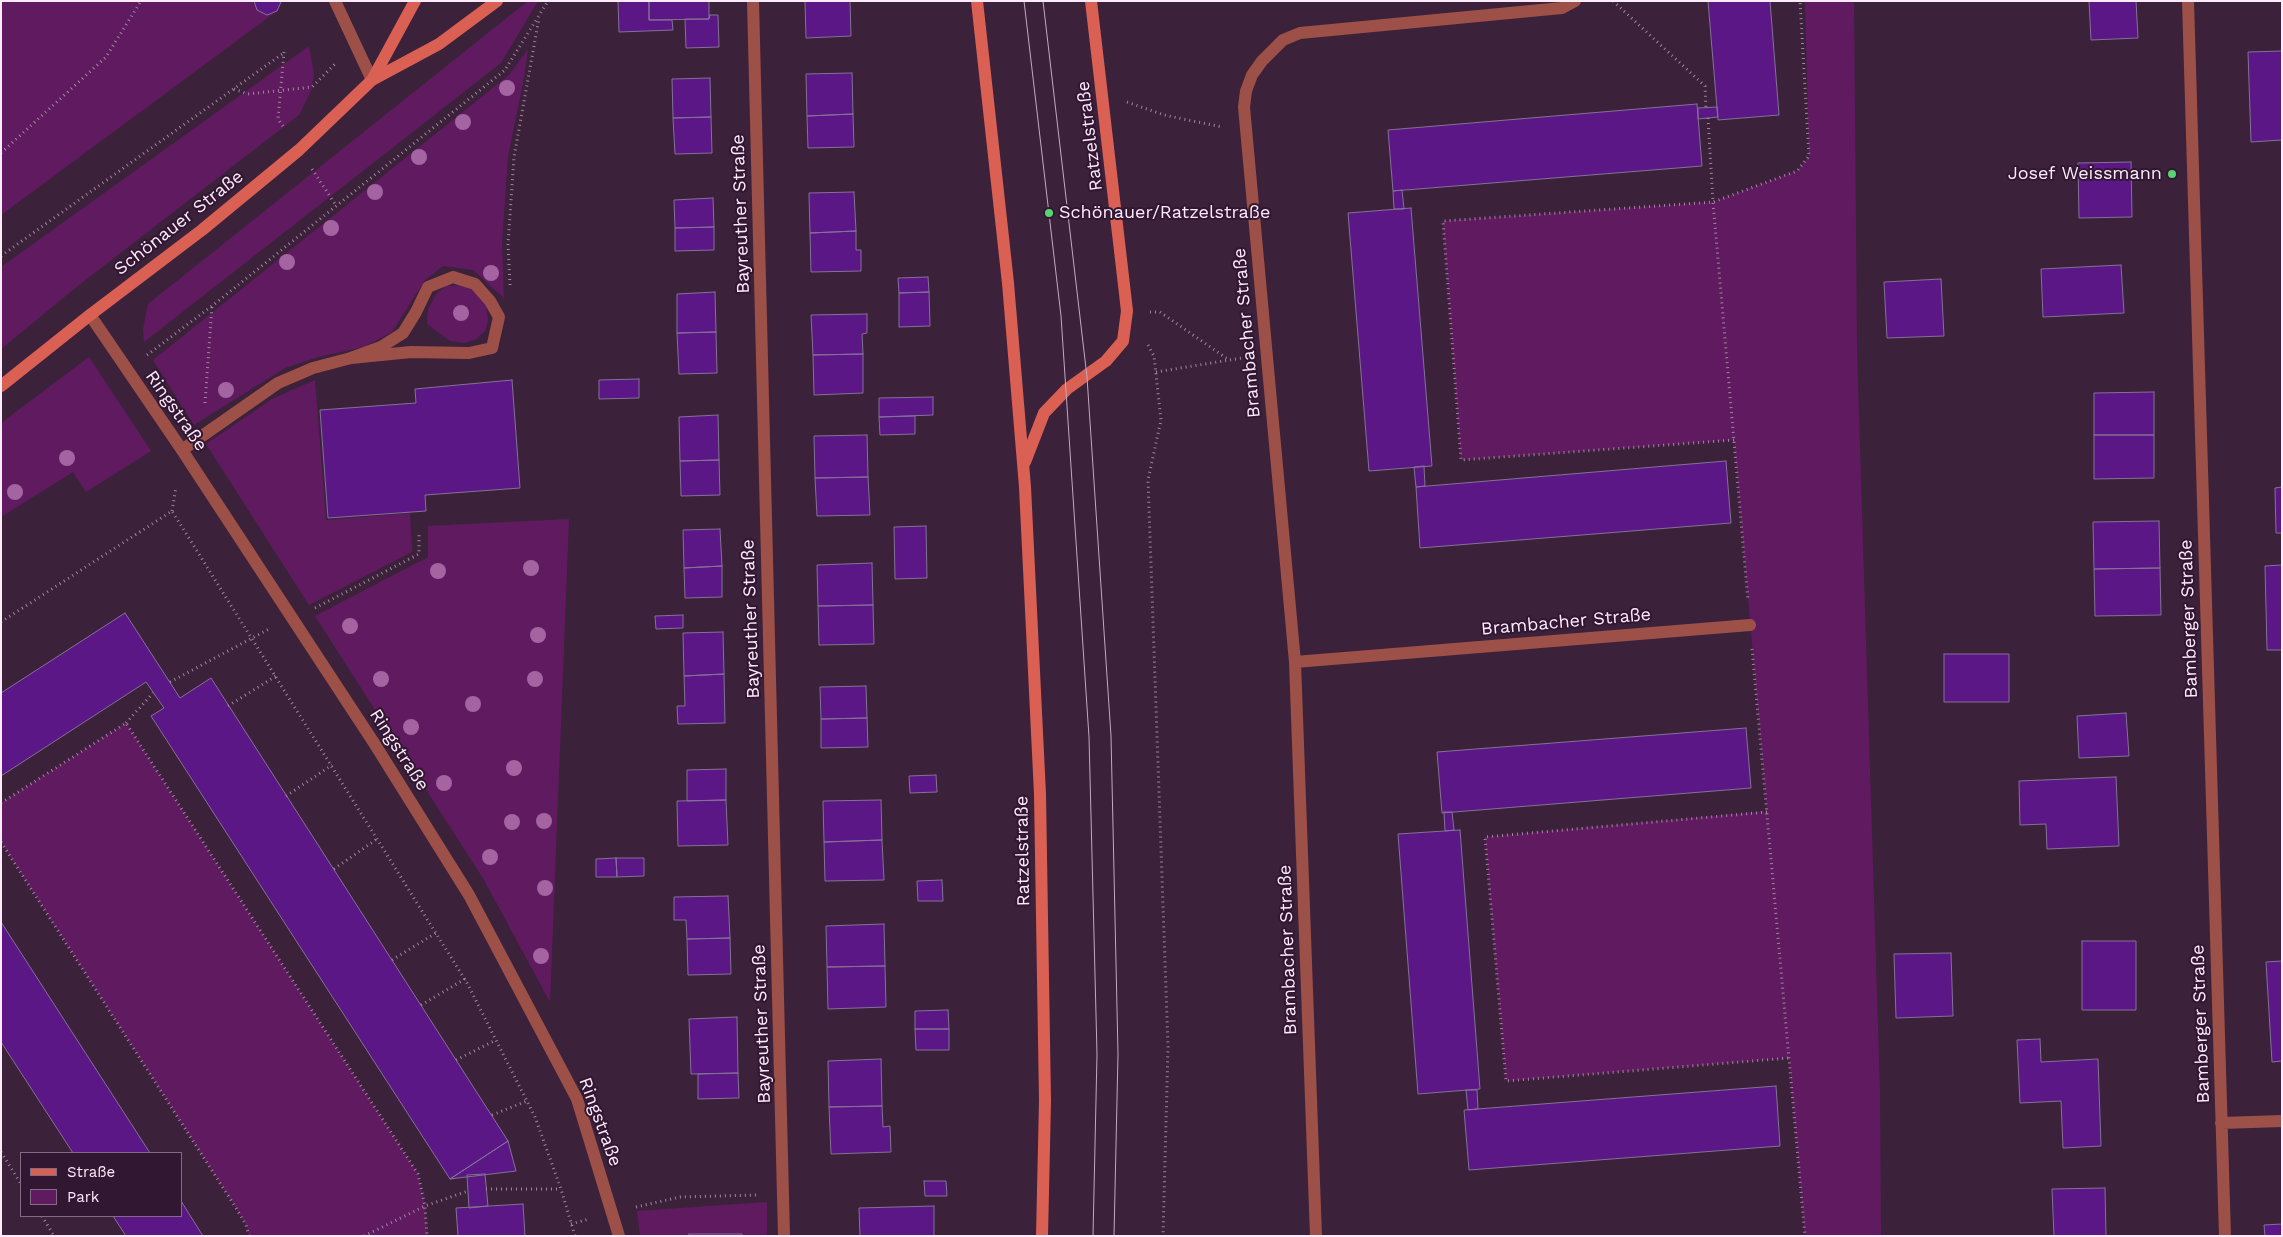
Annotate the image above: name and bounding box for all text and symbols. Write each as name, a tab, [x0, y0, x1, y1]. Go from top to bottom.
street label: Ratzelstraße	[1073, 80, 1107, 192]
street label: Bayreuther Straße	[727, 134, 755, 294]
place label: Josef Weissmann	[2008, 163, 2162, 185]
street label: Schönauer Straße	[110, 166, 248, 280]
marker: Josef Weissmann	[2166, 168, 2178, 180]
place label: Schönauer/Ratzelstraße	[1059, 202, 1270, 224]
marker: Schönauer/Ratzelstraße	[1043, 207, 1055, 219]
street label: Brambacher Straße	[1229, 247, 1265, 419]
street label: Ringstraße	[140, 367, 212, 455]
street label: Bayreuther Straße	[737, 539, 765, 699]
street label: Bamberger Straße	[2175, 539, 2203, 699]
street label: Brambacher Straße	[1480, 604, 1652, 640]
street label: Ringstraße	[365, 705, 433, 795]
street label: Ratzelstraße	[1011, 796, 1035, 906]
street label: Brambacher Straße	[1274, 864, 1302, 1036]
street label: Bayreuther Straße	[748, 944, 776, 1104]
street label: Bamberger Straße	[2187, 944, 2215, 1104]
street label: Ringstraße	[574, 1075, 626, 1169]
legend	[20, 1152, 182, 1217]
text: Straße	[67, 1163, 115, 1181]
text: Park	[67, 1188, 99, 1206]

